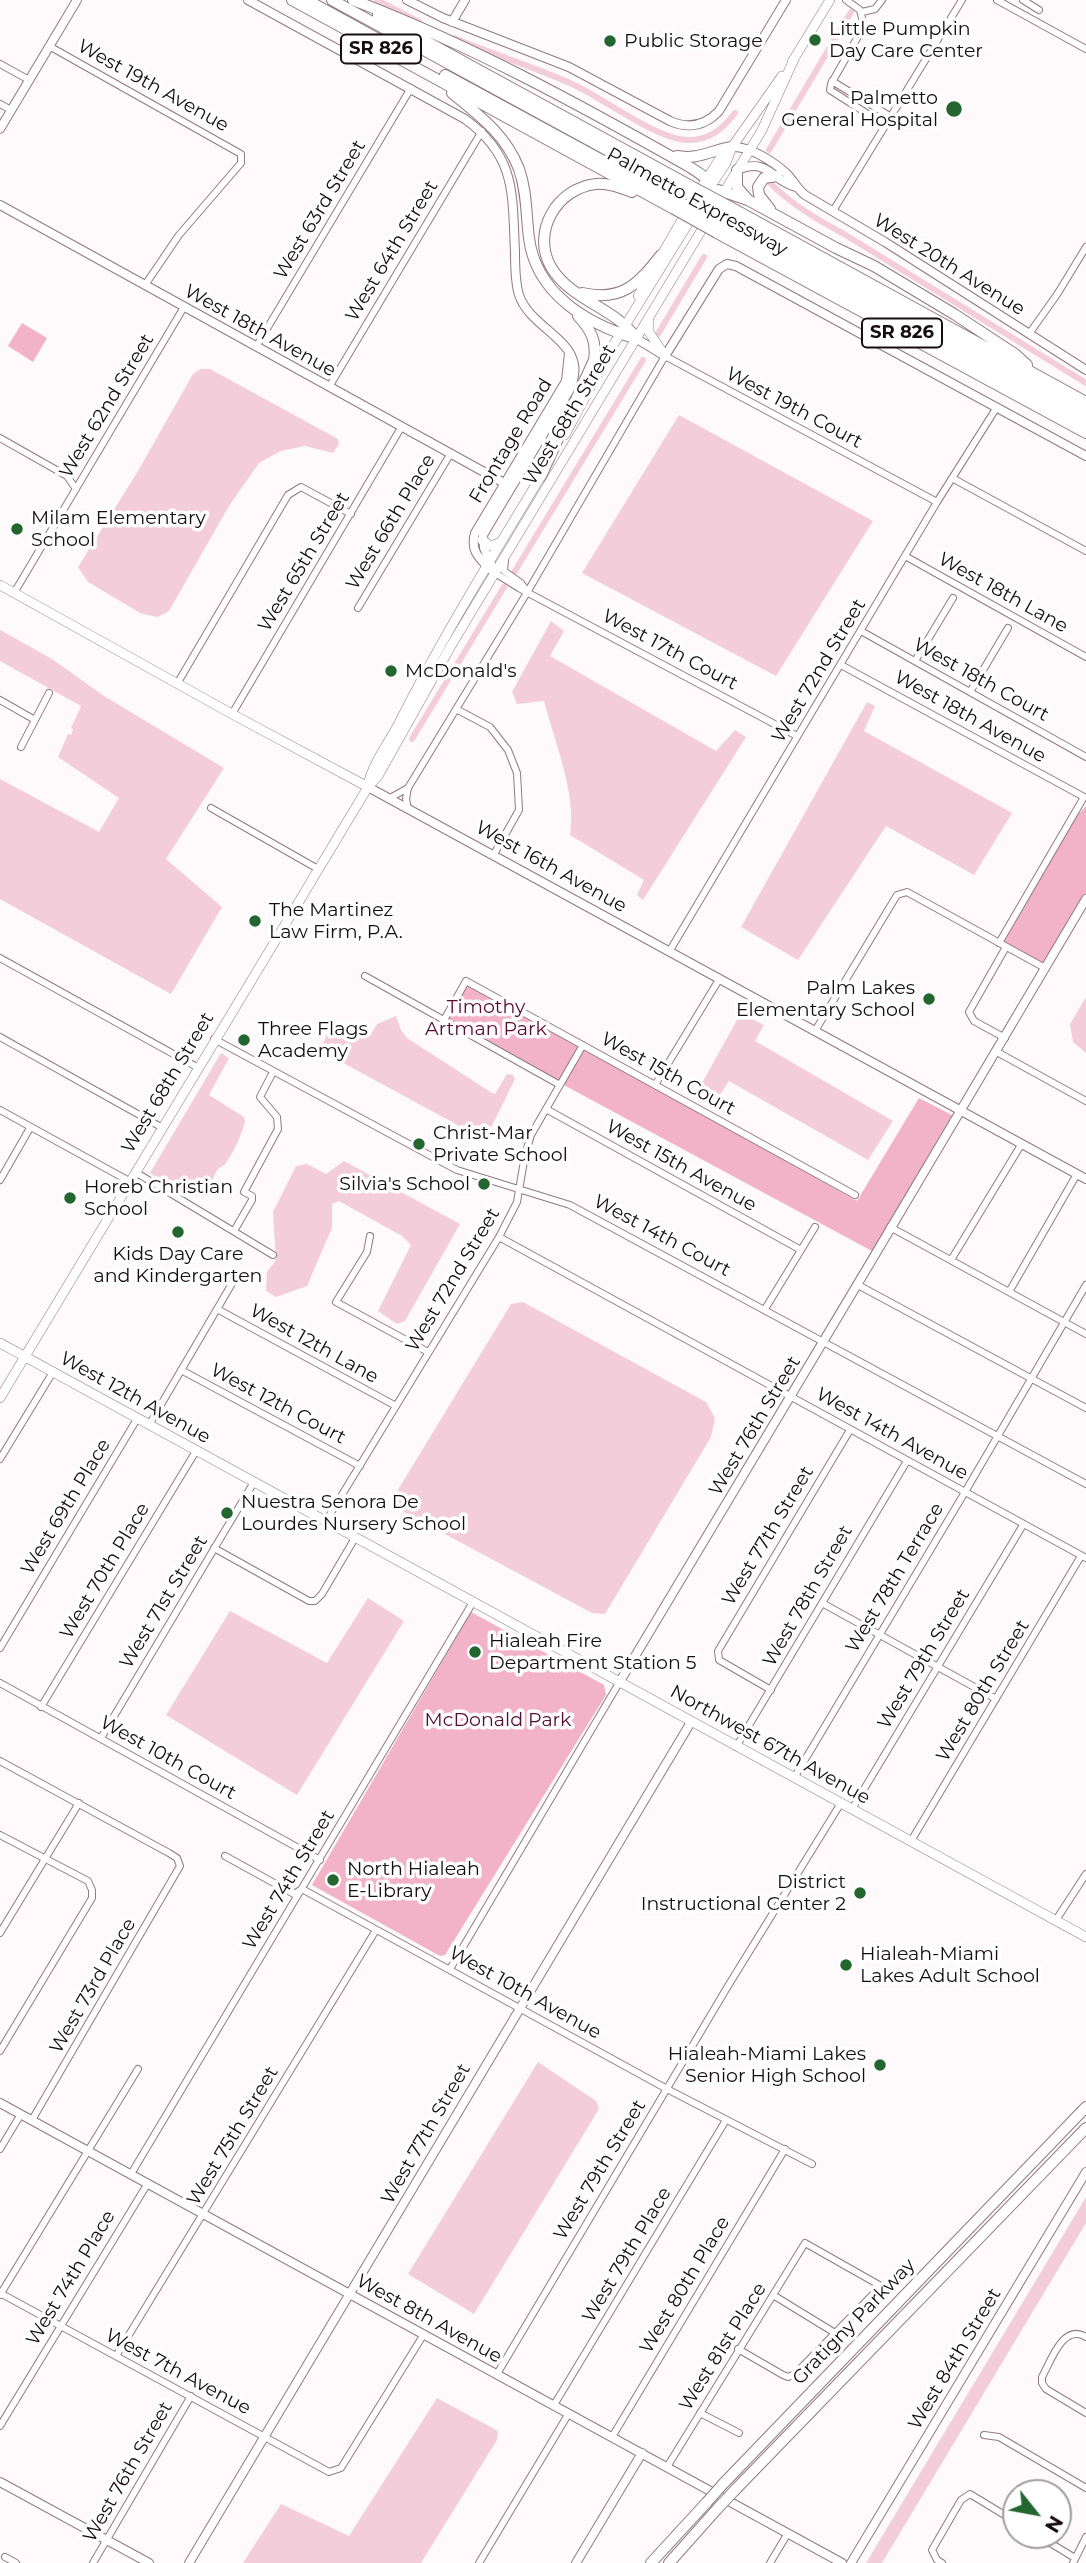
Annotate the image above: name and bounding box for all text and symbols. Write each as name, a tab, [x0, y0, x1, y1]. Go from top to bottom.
place label: Little Pumpkin Day Care Center	[829, 18, 983, 62]
place label: Public Storage	[624, 30, 763, 52]
marker: Little Pumpkin Day Care Center	[807, 32, 823, 48]
marker: Public Storage	[602, 33, 618, 49]
road number: SR 826	[341, 34, 421, 64]
street label: West 19th Avenue	[73, 35, 233, 137]
place label: Palmetto General Hospital	[781, 87, 938, 131]
marker: Palmetto General Hospital	[944, 99, 964, 119]
street label: West 63rd Street	[269, 136, 371, 284]
street label: Palmetto Expressway	[603, 143, 791, 261]
street label: West 64th Street	[341, 176, 443, 326]
street label: West 20th Avenue	[869, 209, 1029, 321]
street label: West 18th Avenue	[180, 280, 340, 382]
road number: SR 826	[862, 318, 942, 348]
street label: West 62nd Street	[55, 330, 159, 482]
street label: West 68th Street	[519, 340, 621, 490]
street label: West 19th Court	[722, 362, 866, 454]
street label: Frontage Road	[465, 374, 557, 508]
street label: West 66th Place	[342, 450, 440, 594]
street label: West 65th Street	[253, 488, 355, 636]
place label: Milam Elementary School	[31, 507, 206, 551]
marker: Milam Elementary School	[9, 521, 25, 537]
street label: West 18th Lane	[934, 548, 1072, 638]
street label: West 72nd Street	[767, 595, 871, 747]
street label: West 17th Court	[598, 605, 742, 695]
street label: West 18th Court	[909, 633, 1053, 727]
place label: McDonald's	[405, 660, 517, 682]
marker: McDonald's	[383, 663, 399, 679]
street label: West 18th Avenue	[890, 666, 1050, 768]
street label: West 16th Avenue	[471, 816, 631, 918]
place label: The Martinez Law Firm, P.A.	[269, 899, 403, 943]
marker: The Martinez Law Firm, P.A.	[247, 913, 263, 929]
place label: Palm Lakes Elementary School	[736, 977, 915, 1021]
marker: Palm Lakes Elementary School	[921, 991, 937, 1007]
park label: Timothy Artman Park	[425, 996, 547, 1040]
street label: West 68th Street	[117, 1008, 219, 1158]
place label: Three Flags Academy	[258, 1018, 368, 1062]
street label: West 15th Court	[597, 1028, 739, 1120]
marker: Three Flags Academy	[236, 1032, 252, 1048]
street label: West 15th Avenue	[602, 1115, 760, 1217]
place label: Christ-Mar Private School	[433, 1122, 568, 1166]
marker: Christ-Mar Private School	[411, 1136, 427, 1152]
place label: Silvia's School	[339, 1173, 470, 1195]
place label: Horeb Christian School	[84, 1176, 233, 1220]
marker: Silvia's School	[476, 1176, 492, 1192]
marker: Horeb Christian School	[62, 1190, 78, 1206]
street label: West 14th Court	[590, 1190, 734, 1282]
street label: West 72nd Street	[401, 1204, 505, 1356]
marker: Kids Day Care and Kindergarten	[170, 1224, 186, 1240]
place label: Kids Day Care and Kindergarten	[94, 1243, 262, 1287]
street label: West 12th Lane	[246, 1299, 382, 1389]
street label: West 12th Avenue	[56, 1347, 214, 1449]
street label: West 76th Street	[704, 1352, 806, 1500]
street label: West 12th Court	[206, 1359, 350, 1449]
street label: West 14th Avenue	[812, 1383, 972, 1485]
street label: West 69th Place	[16, 1435, 116, 1579]
street label: West 77th Street	[717, 1462, 819, 1610]
place label: Nuestra Senora De Lourdes Nursery School	[241, 1491, 466, 1535]
street label: West 70th Place	[55, 1499, 155, 1643]
street label: West 78th Terrace	[841, 1499, 949, 1657]
marker: Nuestra Senora De Lourdes Nursery School	[219, 1505, 235, 1521]
street label: West 78th Street	[758, 1521, 858, 1671]
street label: West 71st Street	[115, 1531, 213, 1673]
street label: West 79th Street	[873, 1585, 975, 1733]
street label: West 80th Street	[932, 1616, 1034, 1766]
place label: Hialeah Fire Department Station 5	[489, 1630, 697, 1674]
marker: Hialeah Fire Department Station 5	[467, 1644, 483, 1660]
street label: Northwest 67th Avenue	[666, 1680, 874, 1810]
park label: McDonald Park	[425, 1709, 571, 1731]
street label: West 10th Court	[96, 1711, 240, 1805]
street label: West 74th Street	[238, 1806, 340, 1954]
place label: North Hialeah E-Library	[347, 1858, 480, 1902]
place label: District Instructional Center 2	[641, 1871, 846, 1915]
marker: North Hialeah E-Library	[325, 1872, 341, 1888]
marker: District Instructional Center 2	[852, 1885, 868, 1901]
street label: West 73rd Place	[45, 1914, 141, 2058]
street label: West 10th Avenue	[445, 1942, 605, 2044]
place label: Hialeah-Miami Lakes Adult School	[860, 1943, 1040, 1987]
marker: Hialeah-Miami Lakes Adult School	[838, 1957, 854, 1973]
place label: Hialeah-Miami Lakes Senior High School	[668, 2043, 866, 2087]
marker: Hialeah-Miami Lakes Senior High School	[872, 2057, 888, 2073]
street label: West 77th Street	[376, 2060, 476, 2208]
street label: West 75th Street	[183, 2062, 283, 2210]
street label: West 79th Street	[549, 2096, 651, 2244]
street label: West 79th Place	[578, 2183, 676, 2327]
street label: West 74th Place	[22, 2206, 120, 2350]
street label: West 80th Place	[635, 2212, 735, 2358]
street label: Gratigny Parkway	[788, 2254, 920, 2390]
street label: West 8th Avenue	[352, 2270, 506, 2368]
street label: West 81st Place	[675, 2279, 771, 2415]
street label: West 84th Street	[904, 2284, 1006, 2434]
street label: West 7th Avenue	[101, 2324, 255, 2420]
street label: West 76th Street	[78, 2398, 178, 2546]
north arrow	[1002, 2479, 1072, 2549]
text: N	[1040, 2512, 1068, 2537]

